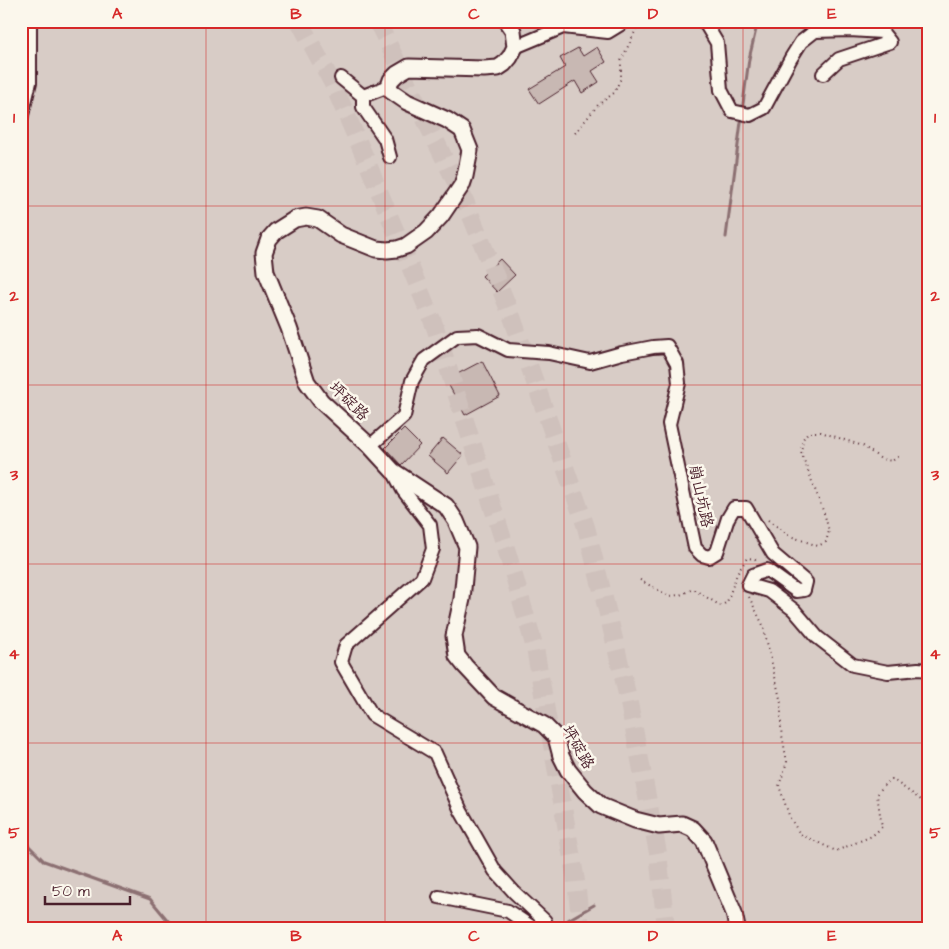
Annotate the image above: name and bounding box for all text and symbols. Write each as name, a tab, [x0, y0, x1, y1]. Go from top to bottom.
text: A	[112, 3, 123, 25]
text: B	[290, 3, 302, 25]
text: C	[468, 3, 480, 25]
text: D	[648, 3, 659, 25]
text: E	[827, 3, 837, 25]
text: 1	[13, 107, 16, 129]
text: 1	[934, 107, 937, 129]
text: 2	[8, 285, 19, 307]
text: 2	[929, 285, 940, 307]
street label: 坪碇路	[324, 376, 374, 426]
street label: 崩山坑路	[684, 462, 718, 530]
text: 3	[9, 464, 19, 486]
text: 3	[930, 464, 940, 486]
text: 4	[9, 643, 20, 665]
text: 4	[930, 643, 941, 665]
street label: 坪碇路	[556, 721, 600, 773]
text: 5	[8, 822, 20, 844]
text: 5	[929, 822, 941, 844]
scale bar	[45, 874, 130, 906]
text: 50 m	[52, 881, 90, 902]
text: A	[112, 925, 123, 947]
text: B	[290, 925, 302, 947]
text: C	[468, 925, 480, 947]
text: D	[648, 925, 659, 947]
text: E	[827, 925, 837, 947]

